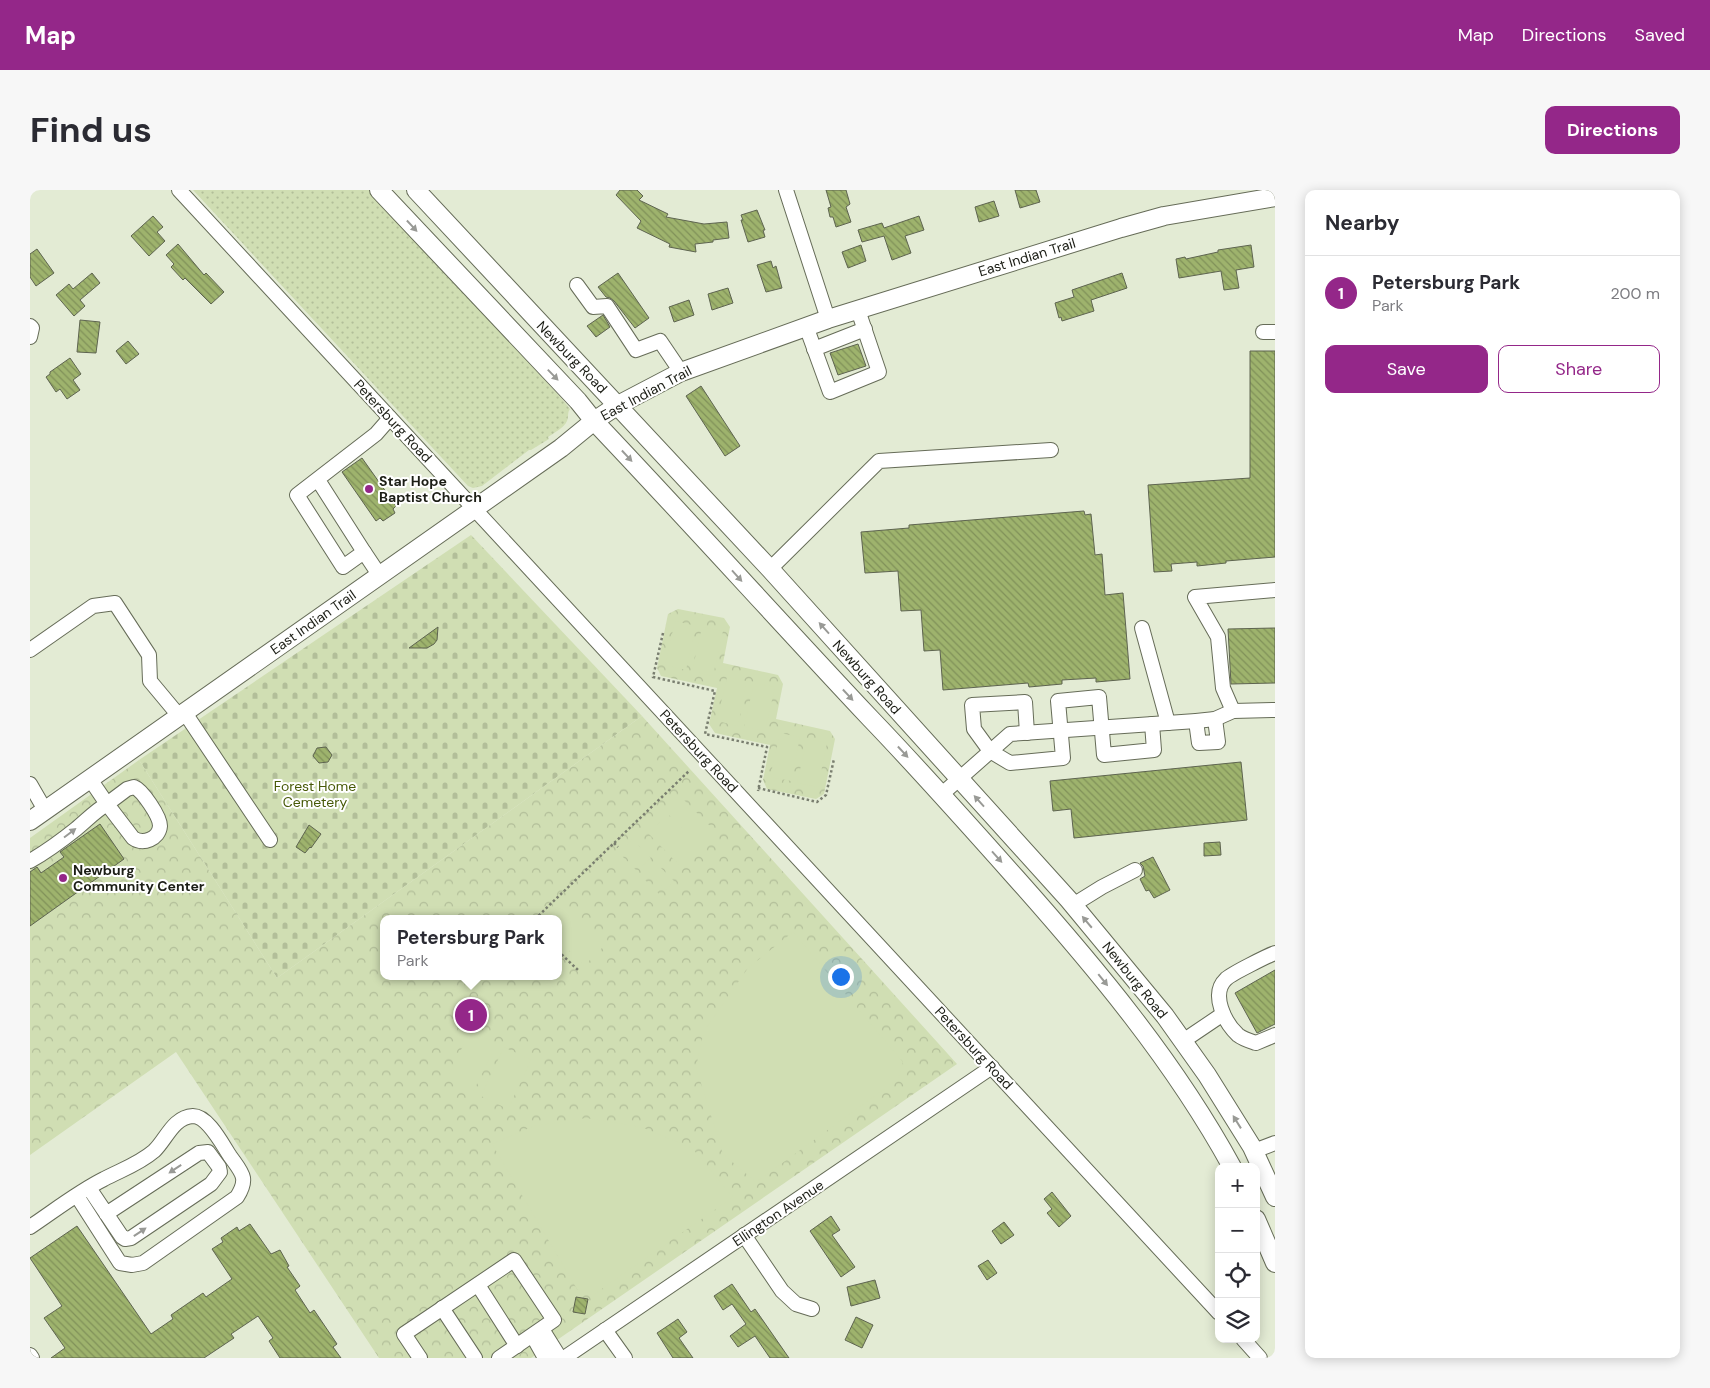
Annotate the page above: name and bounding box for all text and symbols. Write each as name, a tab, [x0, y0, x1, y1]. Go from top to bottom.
text: Map	[25, 20, 76, 51]
text: Map	[1458, 23, 1494, 47]
text: Directions	[1522, 23, 1607, 47]
text: Saved	[1635, 23, 1685, 47]
button: Directions	[1545, 106, 1680, 154]
text: Find us	[30, 107, 152, 153]
text: Nearby	[1325, 209, 1399, 237]
one-way arrow	[406, 219, 418, 231]
street label: East Indian Trail	[976, 234, 1078, 280]
text: Petersburg Park	[1372, 270, 1520, 295]
text: 1	[1338, 283, 1344, 304]
text: 200 m	[1611, 283, 1660, 304]
text: Park	[1372, 295, 1404, 316]
street label: Newburg Road	[533, 317, 611, 397]
button: Save	[1325, 345, 1488, 393]
button: Share	[1498, 345, 1660, 393]
street label: East Indian Trail	[597, 361, 695, 425]
one-way arrow	[547, 368, 559, 380]
street label: Petersburg Road	[350, 376, 436, 466]
one-way arrow	[621, 450, 633, 462]
place label: Star Hope Baptist Church	[379, 472, 482, 506]
marker: Star Hope Baptist Church	[363, 483, 375, 495]
one-way arrow	[731, 570, 743, 582]
street label: East Indian Trail	[267, 586, 359, 658]
one-way arrow	[818, 622, 829, 635]
street label: Newburg Road	[829, 636, 905, 718]
one-way arrow	[842, 688, 854, 700]
street label: Petersburg Road	[656, 706, 742, 796]
one-way arrow	[897, 746, 909, 758]
park label: Forest Home Cemetery	[274, 777, 356, 811]
one-way arrow	[973, 796, 985, 808]
one-way arrow	[63, 828, 76, 839]
one-way arrow	[991, 850, 1003, 862]
place label: Newburg Community Center	[73, 861, 205, 895]
marker: Newburg Community Center	[57, 872, 69, 884]
popup	[380, 915, 562, 980]
one-way arrow	[1082, 916, 1093, 929]
text: Petersburg Park	[397, 925, 545, 950]
street label: Newburg Road	[1098, 938, 1172, 1022]
text: Park	[397, 950, 429, 971]
your location	[828, 964, 854, 990]
one-way arrow	[1098, 973, 1109, 986]
pin: 1	[455, 996, 487, 1034]
street label: Petersburg Road	[931, 1003, 1017, 1093]
one-way arrow	[1232, 1116, 1241, 1129]
map controls	[1215, 1163, 1260, 1343]
button: +	[1215, 1163, 1260, 1208]
one-way arrow	[168, 1164, 181, 1174]
street label: Ellington Avenue	[729, 1176, 827, 1250]
button: −	[1215, 1208, 1260, 1253]
one-way arrow	[134, 1227, 147, 1237]
button: locate	[1215, 1253, 1260, 1298]
button: layers	[1215, 1298, 1260, 1343]

